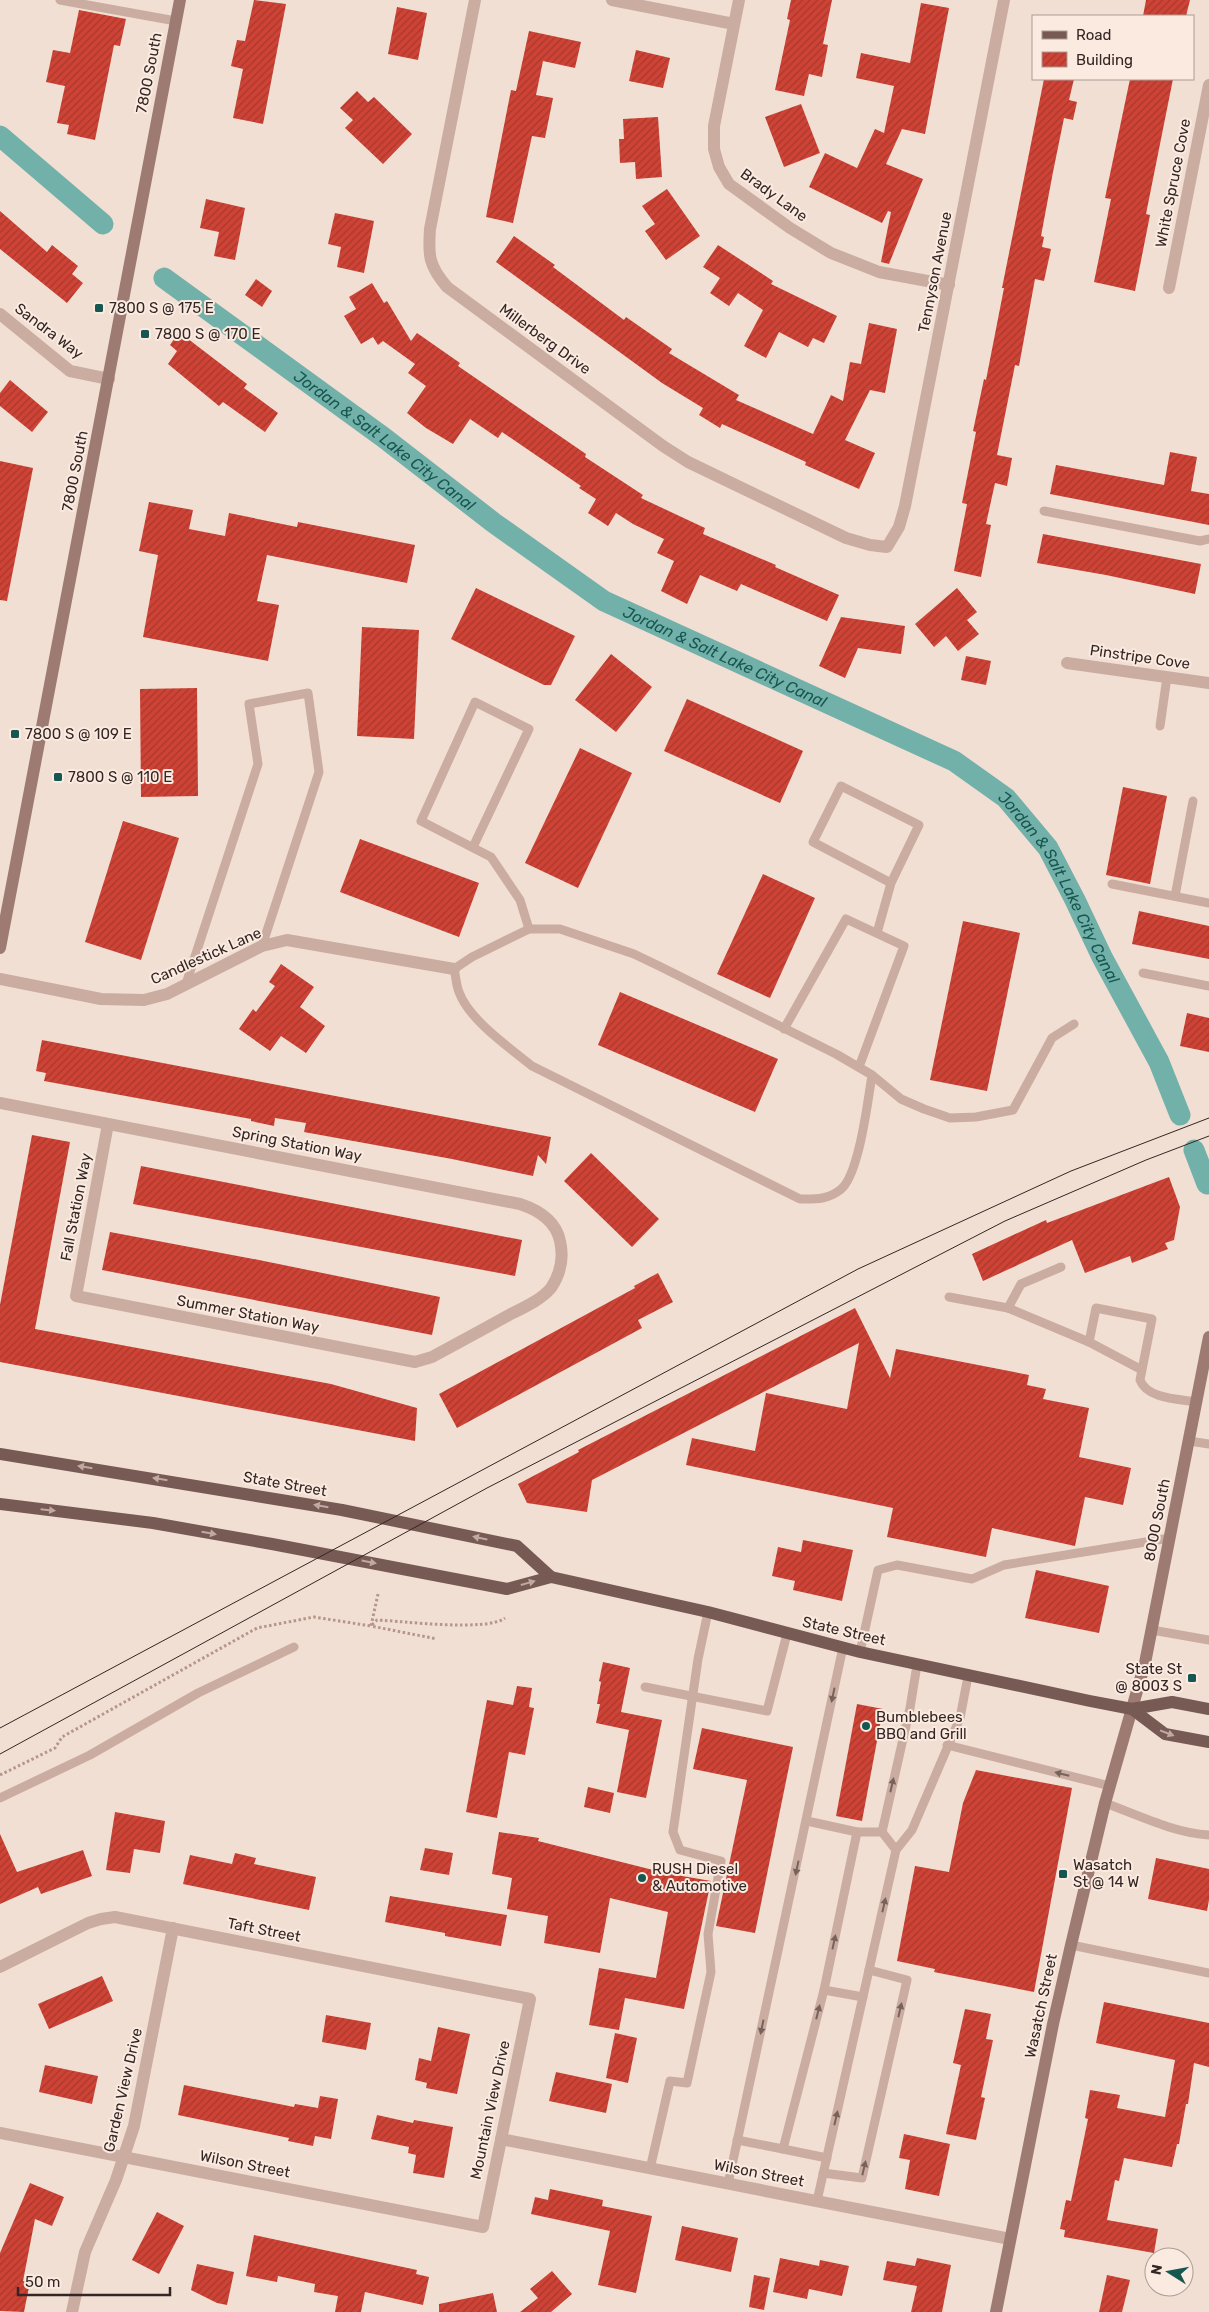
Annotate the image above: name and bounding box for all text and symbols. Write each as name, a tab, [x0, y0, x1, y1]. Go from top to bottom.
legend	[1032, 15, 1194, 80]
text: Road	[1076, 26, 1112, 44]
street label: 7800 South	[132, 31, 166, 115]
text: Building	[1076, 51, 1133, 69]
street label: White Spruce Cove	[1152, 117, 1194, 249]
street label: Brady Lane	[737, 165, 811, 225]
street label: Tennyson Avenue	[914, 210, 956, 334]
street label: Sandra Way	[11, 299, 87, 363]
place label: 7800 S @ 175 E	[109, 299, 214, 317]
street label: Millerberg Drive	[496, 300, 594, 378]
marker: 7800 S @ 175 E	[93, 302, 105, 314]
place label: 7800 S @ 170 E	[155, 325, 261, 343]
marker: 7800 S @ 170 E	[139, 328, 151, 340]
water label: Jordan & Salt Lake City Canal	[290, 367, 480, 516]
street label: 7800 South	[58, 429, 92, 513]
water label: Jordan & Salt Lake City Canal	[620, 602, 831, 712]
street label: Pinstripe Cove	[1089, 641, 1191, 673]
place label: 7800 S @ 109 E	[25, 725, 132, 743]
marker: 7800 S @ 109 E	[9, 728, 21, 740]
place label: 7800 S @ 110 E	[68, 768, 172, 786]
marker: 7800 S @ 110 E	[52, 771, 64, 783]
water label: Jordan & Salt Lake City Canal	[995, 787, 1124, 988]
street label: Candlestick Lane	[148, 924, 264, 988]
street label: Spring Station Way	[231, 1123, 363, 1165]
street label: Fall Station Way	[57, 1151, 95, 1263]
street label: Summer Station Way	[175, 1291, 321, 1337]
one-way arrow	[77, 1463, 93, 1471]
street label: State Street	[242, 1468, 328, 1500]
one-way arrow	[152, 1475, 168, 1483]
street label: 8000 South	[1140, 1477, 1174, 1563]
one-way arrow	[312, 1502, 328, 1510]
one-way arrow	[41, 1506, 57, 1514]
one-way arrow	[202, 1529, 218, 1537]
one-way arrow	[472, 1534, 488, 1542]
one-way arrow	[362, 1558, 378, 1566]
one-way arrow	[521, 1579, 536, 1587]
street label: State Street	[801, 1613, 887, 1649]
place label: State St @ 8003 S	[1115, 1660, 1182, 1695]
marker: State St @ 8003 S	[1186, 1672, 1198, 1684]
one-way arrow	[829, 1688, 837, 1703]
place label: Bumblebees BBQ and Grill	[876, 1708, 967, 1743]
marker: Bumblebees BBQ and Grill	[860, 1720, 872, 1732]
one-way arrow	[1160, 1729, 1175, 1737]
one-way arrow	[1055, 1770, 1070, 1778]
one-way arrow	[888, 1777, 896, 1792]
place label: Wasatch St @ 14 W	[1073, 1856, 1139, 1891]
place label: RUSH Diesel & Automotive	[652, 1860, 747, 1895]
one-way arrow	[792, 1861, 800, 1877]
marker: Wasatch St @ 14 W	[1057, 1868, 1069, 1880]
marker: RUSH Diesel & Automotive	[636, 1872, 648, 1884]
one-way arrow	[880, 1898, 888, 1913]
street label: Taft Street	[226, 1914, 302, 1946]
one-way arrow	[830, 1934, 838, 1950]
street label: Wasatch Street	[1021, 1952, 1061, 2060]
one-way arrow	[896, 2002, 904, 2017]
one-way arrow	[814, 2004, 822, 2019]
one-way arrow	[758, 2019, 766, 2034]
street label: Garden View Drive	[100, 2026, 146, 2154]
street label: Mountain View Drive	[466, 2039, 514, 2181]
one-way arrow	[832, 2110, 840, 2126]
street label: Wilson Street	[198, 2146, 292, 2182]
street label: Wilson Street	[712, 2155, 806, 2191]
one-way arrow	[860, 2161, 868, 2176]
north arrow	[1144, 2247, 1194, 2297]
text: N	[1147, 2263, 1166, 2276]
scale bar	[18, 2264, 170, 2296]
text: 50 m	[25, 2273, 60, 2291]

